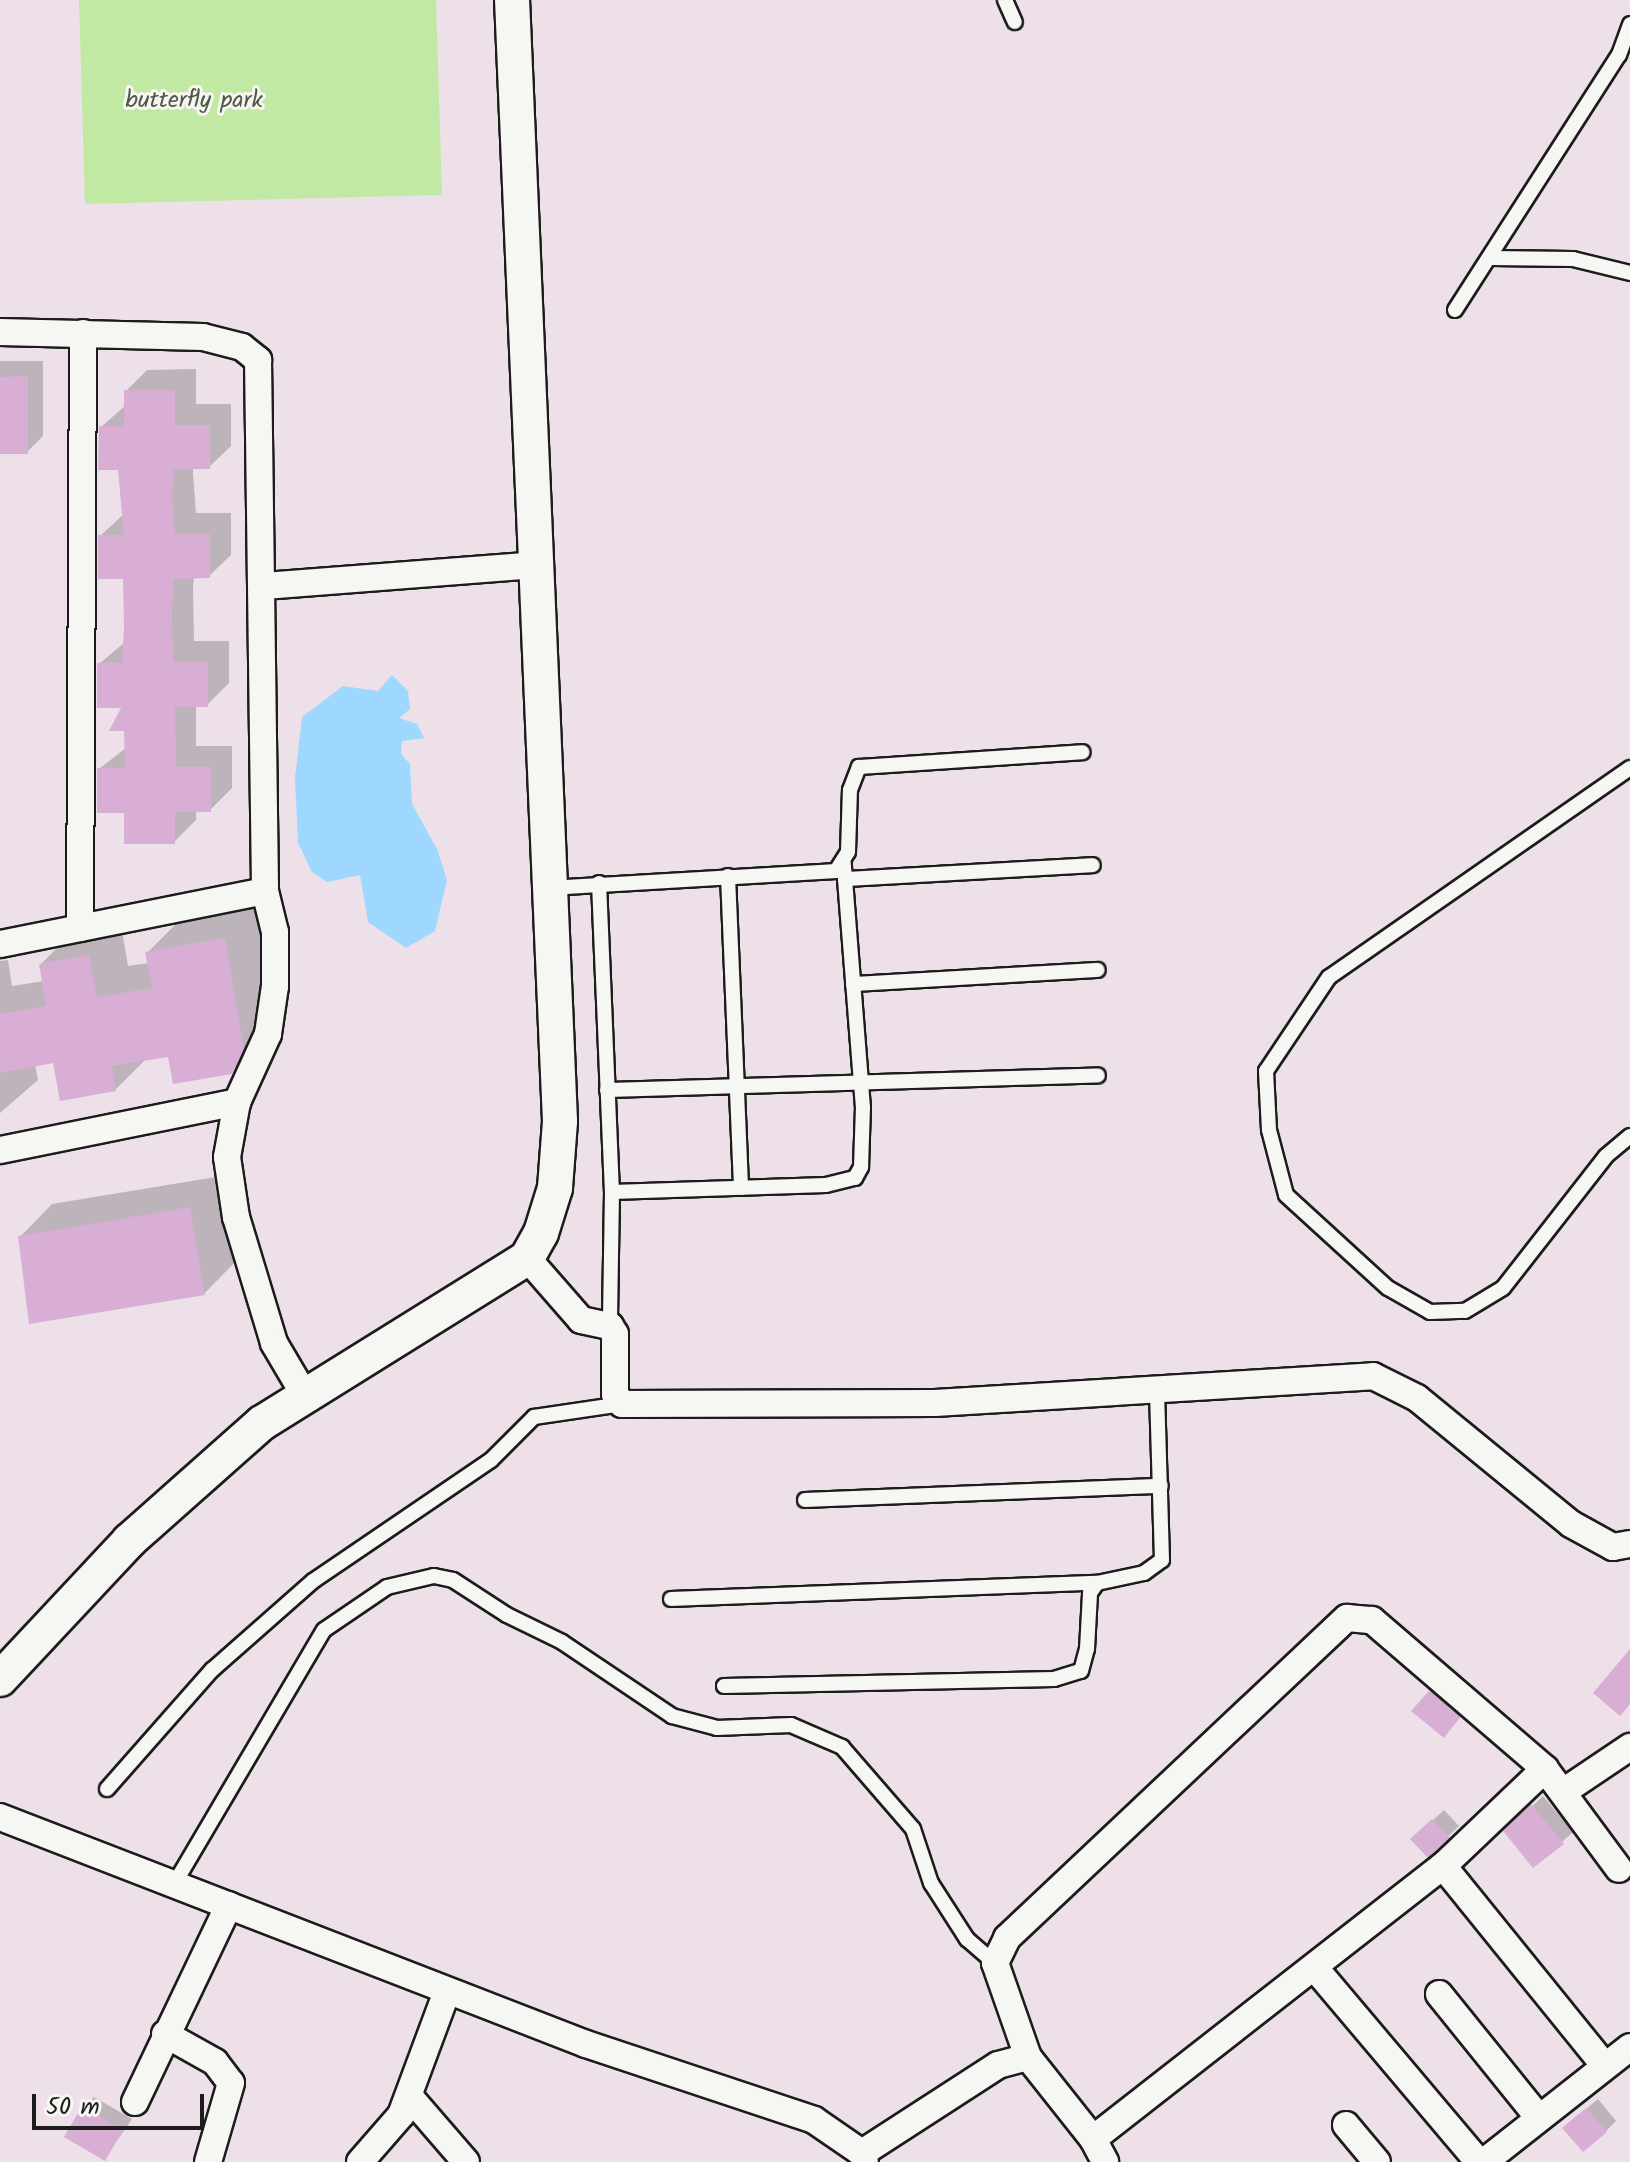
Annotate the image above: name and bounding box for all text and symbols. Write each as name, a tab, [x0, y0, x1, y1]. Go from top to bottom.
park label: butterfly park	[125, 87, 263, 115]
scale bar	[36, 2078, 208, 2128]
text: 50 m	[46, 2088, 100, 2127]

